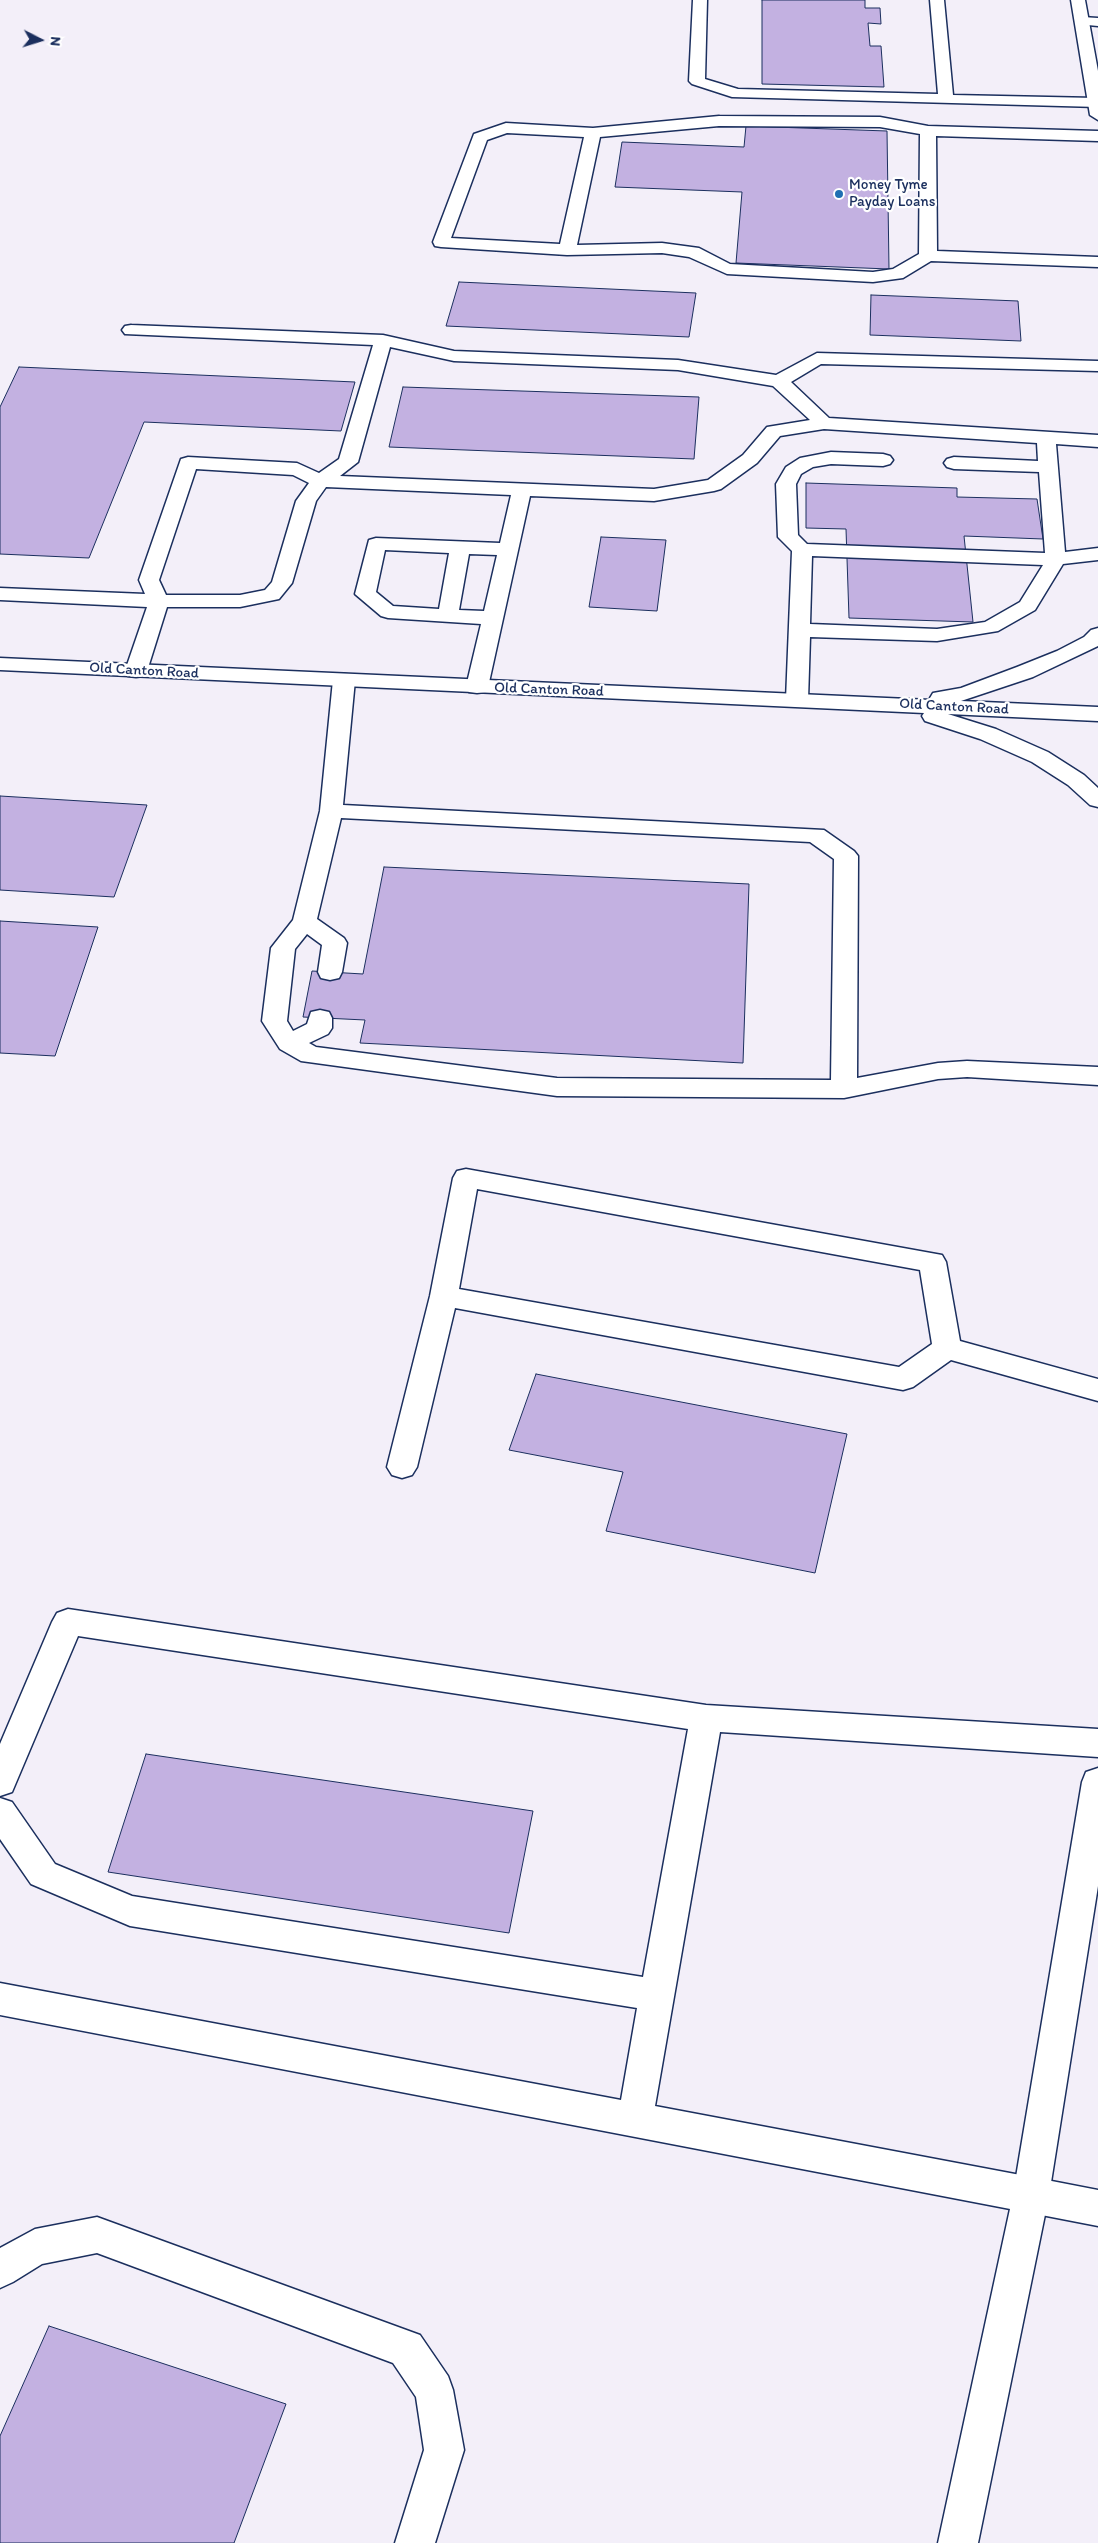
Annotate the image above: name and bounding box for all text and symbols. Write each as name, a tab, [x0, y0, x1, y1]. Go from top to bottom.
north arrow	[15, 15, 65, 65]
text: N	[47, 36, 64, 47]
place label: Money Tyme Payday Loans	[849, 176, 935, 211]
marker: Money Tyme Payday Loans	[833, 188, 845, 200]
street label: Old Canton Road	[89, 659, 199, 683]
street label: Old Canton Road	[494, 679, 604, 701]
street label: Old Canton Road	[899, 695, 1009, 719]

